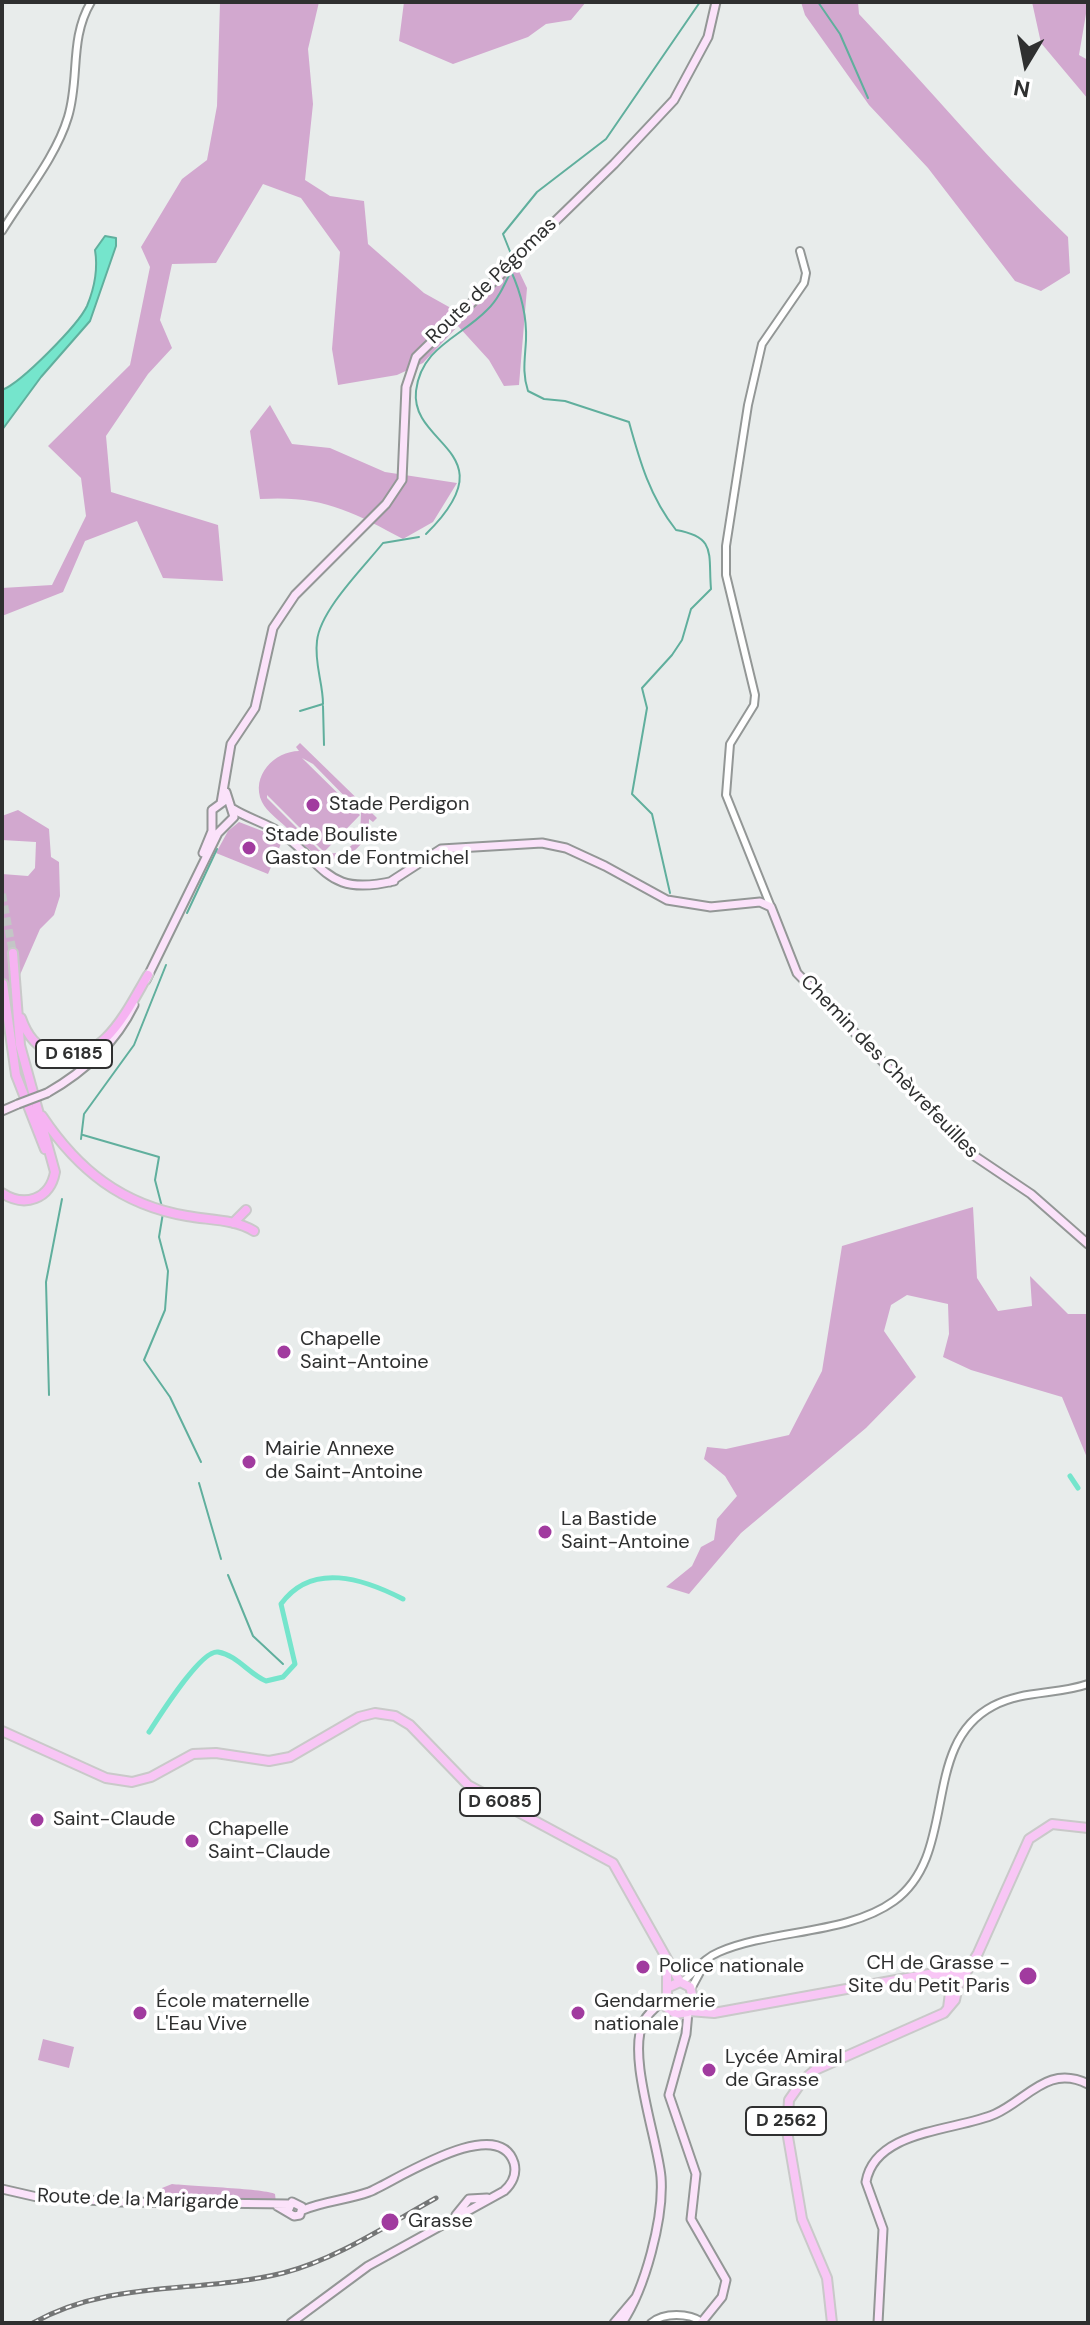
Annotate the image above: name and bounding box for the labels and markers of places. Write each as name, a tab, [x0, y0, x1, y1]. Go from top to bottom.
place label: Stade Perdigon	[329, 793, 469, 817]
marker: Stade Perdigon	[304, 796, 322, 814]
place label: Stade Bouliste Gaston de Fontmichel	[265, 824, 469, 871]
marker: Stade Bouliste Gaston de Fontmichel	[240, 839, 258, 857]
place label: Chapelle Saint-Antoine	[300, 1328, 429, 1375]
marker: Chapelle Saint-Antoine	[275, 1343, 293, 1361]
place label: Mairie Annexe de Saint-Antoine	[265, 1438, 423, 1485]
marker: Mairie Annexe de Saint-Antoine	[240, 1453, 258, 1471]
place label: La Bastide Saint-Antoine	[561, 1508, 690, 1555]
marker: La Bastide Saint-Antoine	[536, 1523, 554, 1541]
place label: Saint-Claude	[53, 1808, 175, 1832]
marker: Saint-Claude	[28, 1811, 46, 1829]
place label: Chapelle Saint-Claude	[208, 1818, 330, 1865]
marker: Chapelle Saint-Claude	[183, 1832, 201, 1850]
place label: CH de Grasse - Site du Petit Paris	[848, 1952, 1010, 1999]
place label: Police nationale	[659, 1955, 804, 1979]
marker: Police nationale	[634, 1958, 652, 1976]
marker: CH de Grasse - Site du Petit Paris	[1017, 1965, 1039, 1987]
place label: École maternelle L'Eau Vive	[156, 1990, 310, 2037]
place label: Gendarmerie nationale	[594, 1990, 716, 2037]
marker: École maternelle L'Eau Vive	[131, 2004, 149, 2022]
marker: Gendarmerie nationale	[569, 2004, 587, 2022]
place label: Lycée Amiral de Grasse	[725, 2046, 843, 2093]
marker: Lycée Amiral de Grasse	[700, 2061, 718, 2079]
place label: Grasse	[408, 2210, 473, 2234]
marker: Grasse	[379, 2211, 401, 2233]

